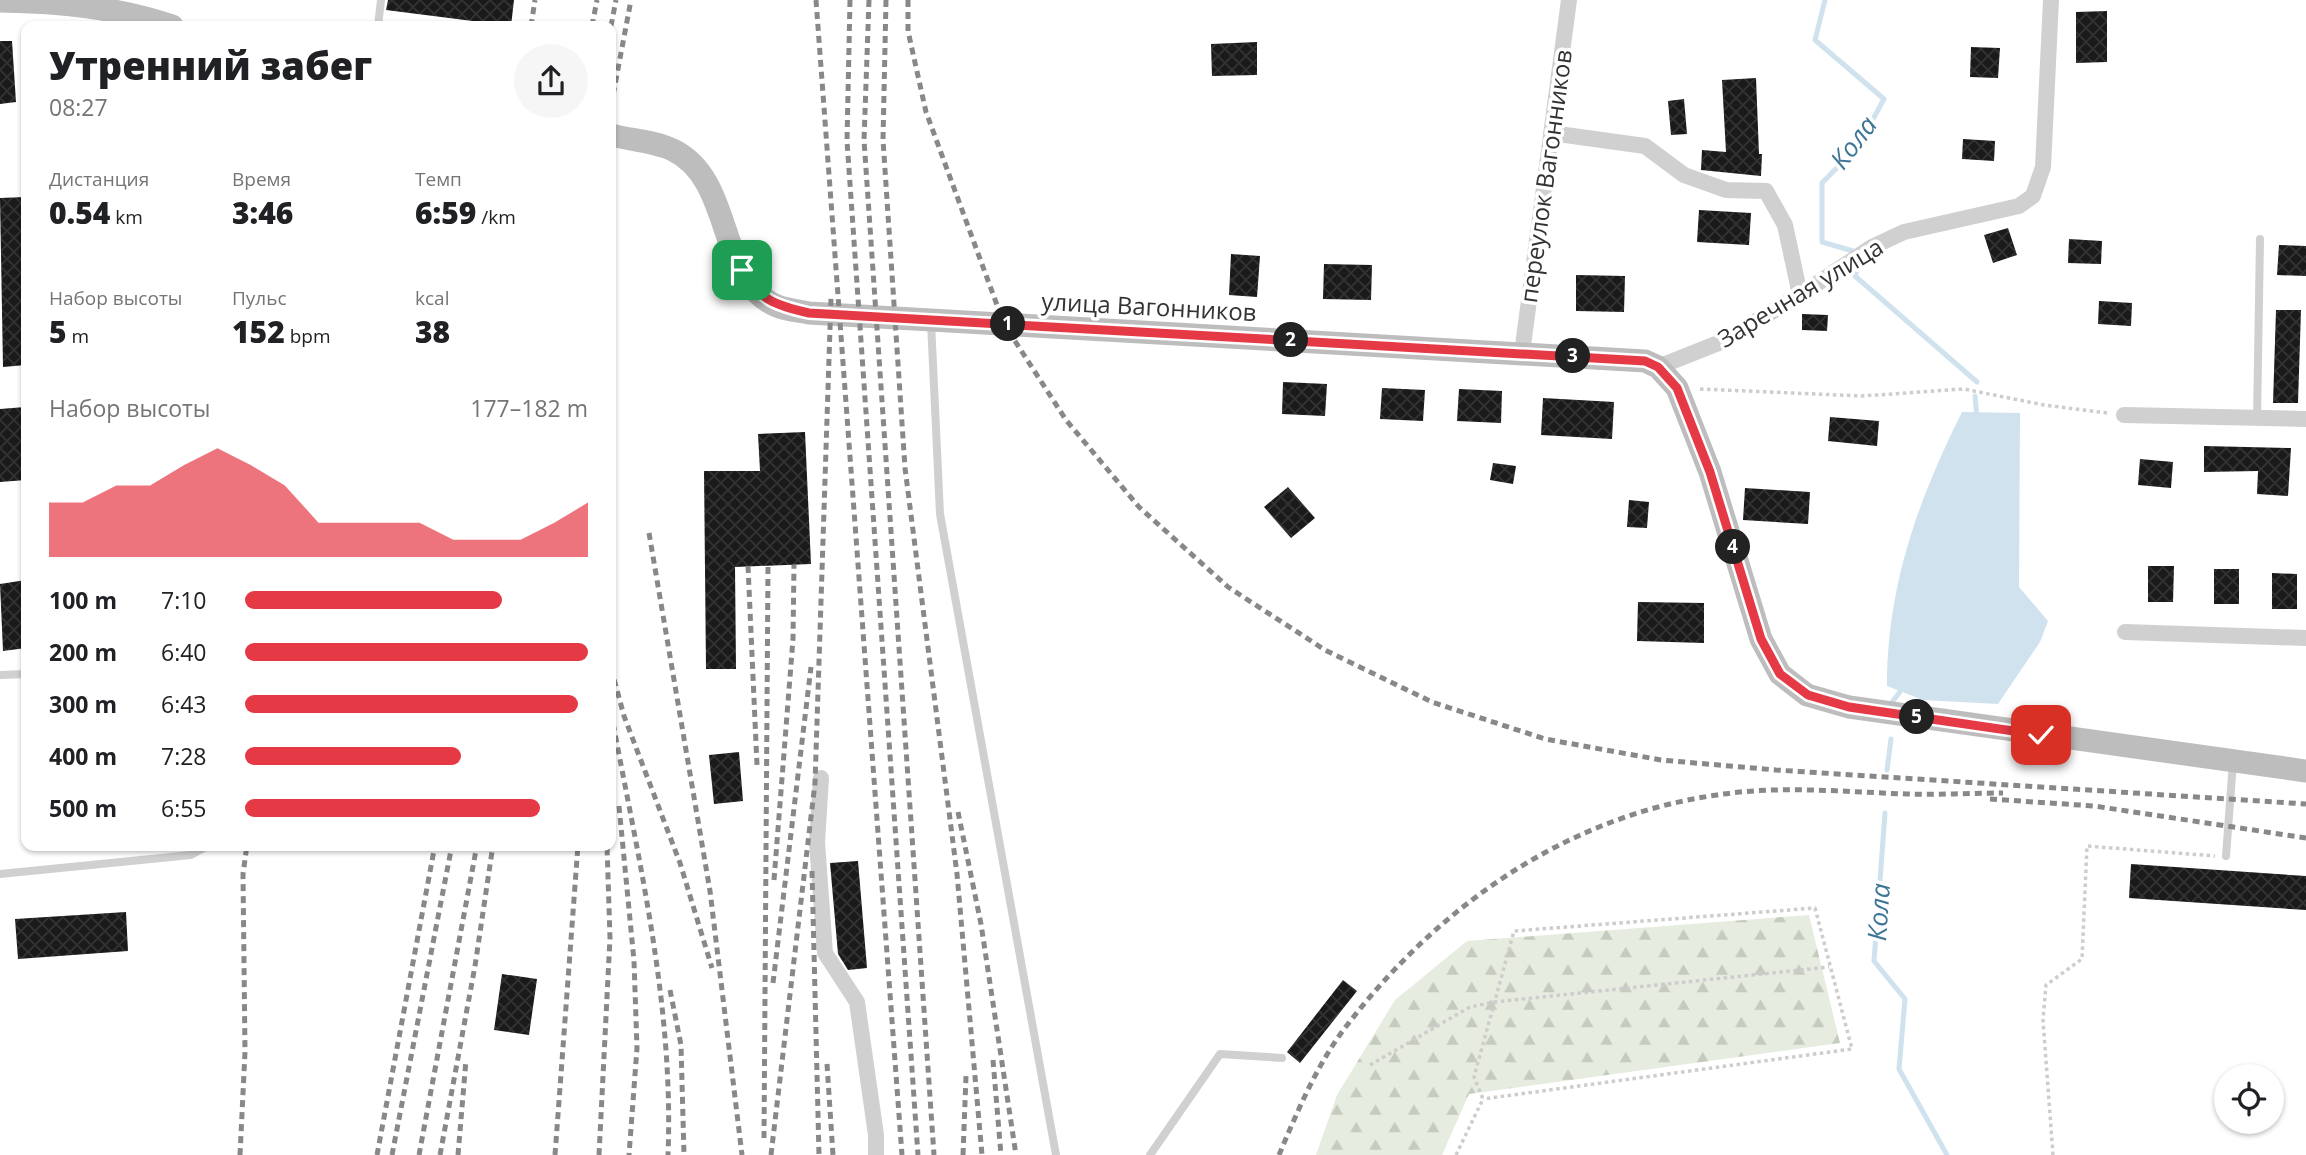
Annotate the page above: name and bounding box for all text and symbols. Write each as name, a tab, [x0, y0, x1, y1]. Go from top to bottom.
text: Утренний забег	[49, 39, 372, 91]
button: share	[514, 44, 588, 118]
street label: переулок Вагонников	[1511, 47, 1579, 305]
text: 08:27	[49, 91, 108, 123]
water label: Кола	[1821, 108, 1885, 176]
text: Дистанция	[49, 166, 149, 192]
text: Время	[232, 166, 291, 192]
text: Темп	[415, 166, 462, 192]
text: 0.54	[49, 192, 110, 233]
text: 3:46	[232, 192, 293, 233]
text: 6:59	[415, 192, 476, 233]
text: km	[110, 204, 143, 230]
text: /km	[476, 204, 516, 230]
street label: Заречная улица	[1711, 230, 1889, 354]
pin	[712, 240, 772, 300]
icon: arrive	[723, 251, 761, 289]
street label: улица Вагонников	[1041, 284, 1257, 328]
text: Набор высоты	[49, 285, 182, 311]
text: Пульс	[232, 285, 287, 311]
text: kcal	[415, 285, 449, 311]
pin: 1	[990, 306, 1026, 342]
text: 1	[1002, 310, 1013, 336]
text: 5	[49, 311, 67, 352]
text: 152	[232, 311, 285, 352]
text: 38	[415, 311, 450, 352]
pin: 2	[1274, 322, 1308, 358]
text: m	[67, 323, 89, 349]
text: bpm	[285, 323, 331, 349]
text: 2	[1285, 326, 1296, 352]
pin: 3	[1556, 338, 1590, 374]
text: 3	[1567, 342, 1578, 368]
text: Набор высоты	[49, 392, 211, 424]
text: 177–182 m	[470, 392, 588, 424]
pin: 4	[1716, 530, 1750, 564]
text: 4	[1727, 533, 1738, 559]
text: 100 m	[49, 584, 117, 616]
text: 7:10	[161, 584, 207, 616]
text: 200 m	[49, 636, 117, 668]
text: 6:40	[161, 636, 207, 668]
text: 300 m	[49, 688, 117, 720]
text: 6:43	[161, 688, 207, 720]
pin: 5	[1899, 700, 1934, 734]
text: 5	[1911, 703, 1922, 729]
pin	[2011, 705, 2071, 765]
icon: check	[2022, 716, 2060, 754]
text: 400 m	[49, 740, 117, 772]
text: 7:28	[161, 740, 207, 772]
text: 500 m	[49, 792, 117, 824]
text: 6:55	[161, 792, 207, 824]
water label: Кола	[1858, 882, 1898, 942]
map controls	[2214, 1064, 2284, 1134]
button: locate	[2214, 1064, 2284, 1134]

